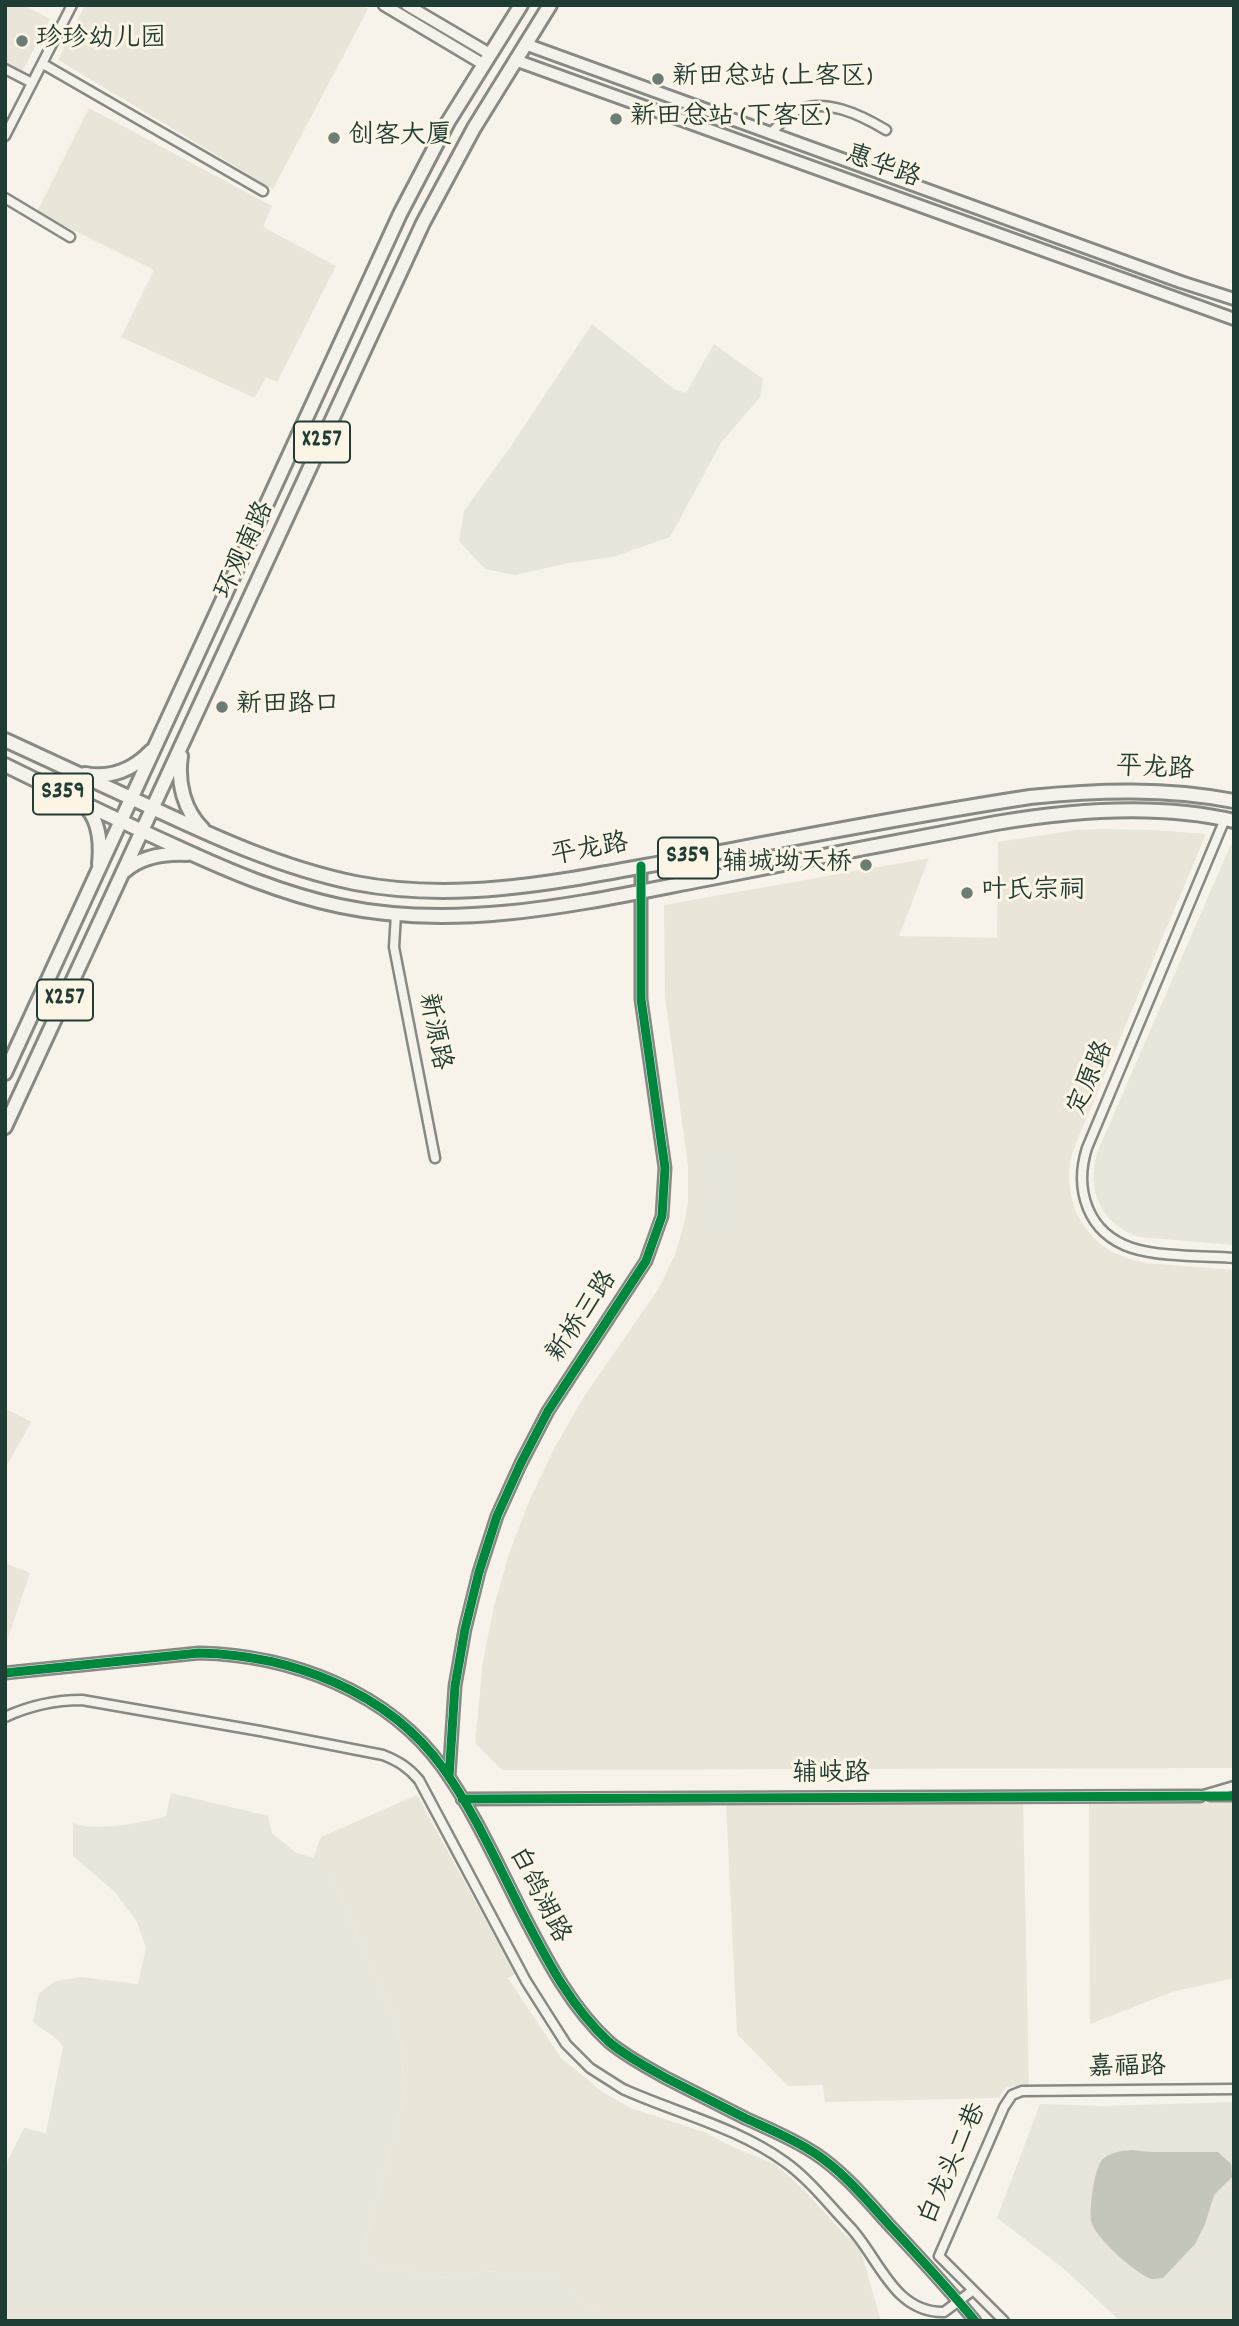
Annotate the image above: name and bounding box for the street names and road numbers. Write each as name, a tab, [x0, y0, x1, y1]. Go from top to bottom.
street label: 惠华路	[840, 141, 924, 197]
road number: X257	[294, 422, 350, 462]
street label: 环观南路	[211, 497, 283, 605]
street label: 平龙路	[1115, 753, 1195, 789]
road number: S359	[33, 774, 93, 814]
street label: 平龙路	[549, 830, 631, 874]
road number: S359	[658, 838, 718, 878]
road number: X257	[37, 980, 93, 1020]
street label: 新源路	[409, 991, 455, 1073]
street label: 定原路	[1063, 1037, 1123, 1121]
street label: 新桥三路	[542, 1266, 626, 1370]
street label: 辅岐路	[792, 1760, 870, 1792]
street label: 白鸽湖路	[499, 1843, 575, 1949]
street label: 嘉福路	[1088, 2054, 1166, 2086]
street label: 白龙头二巷	[914, 2099, 996, 2231]

